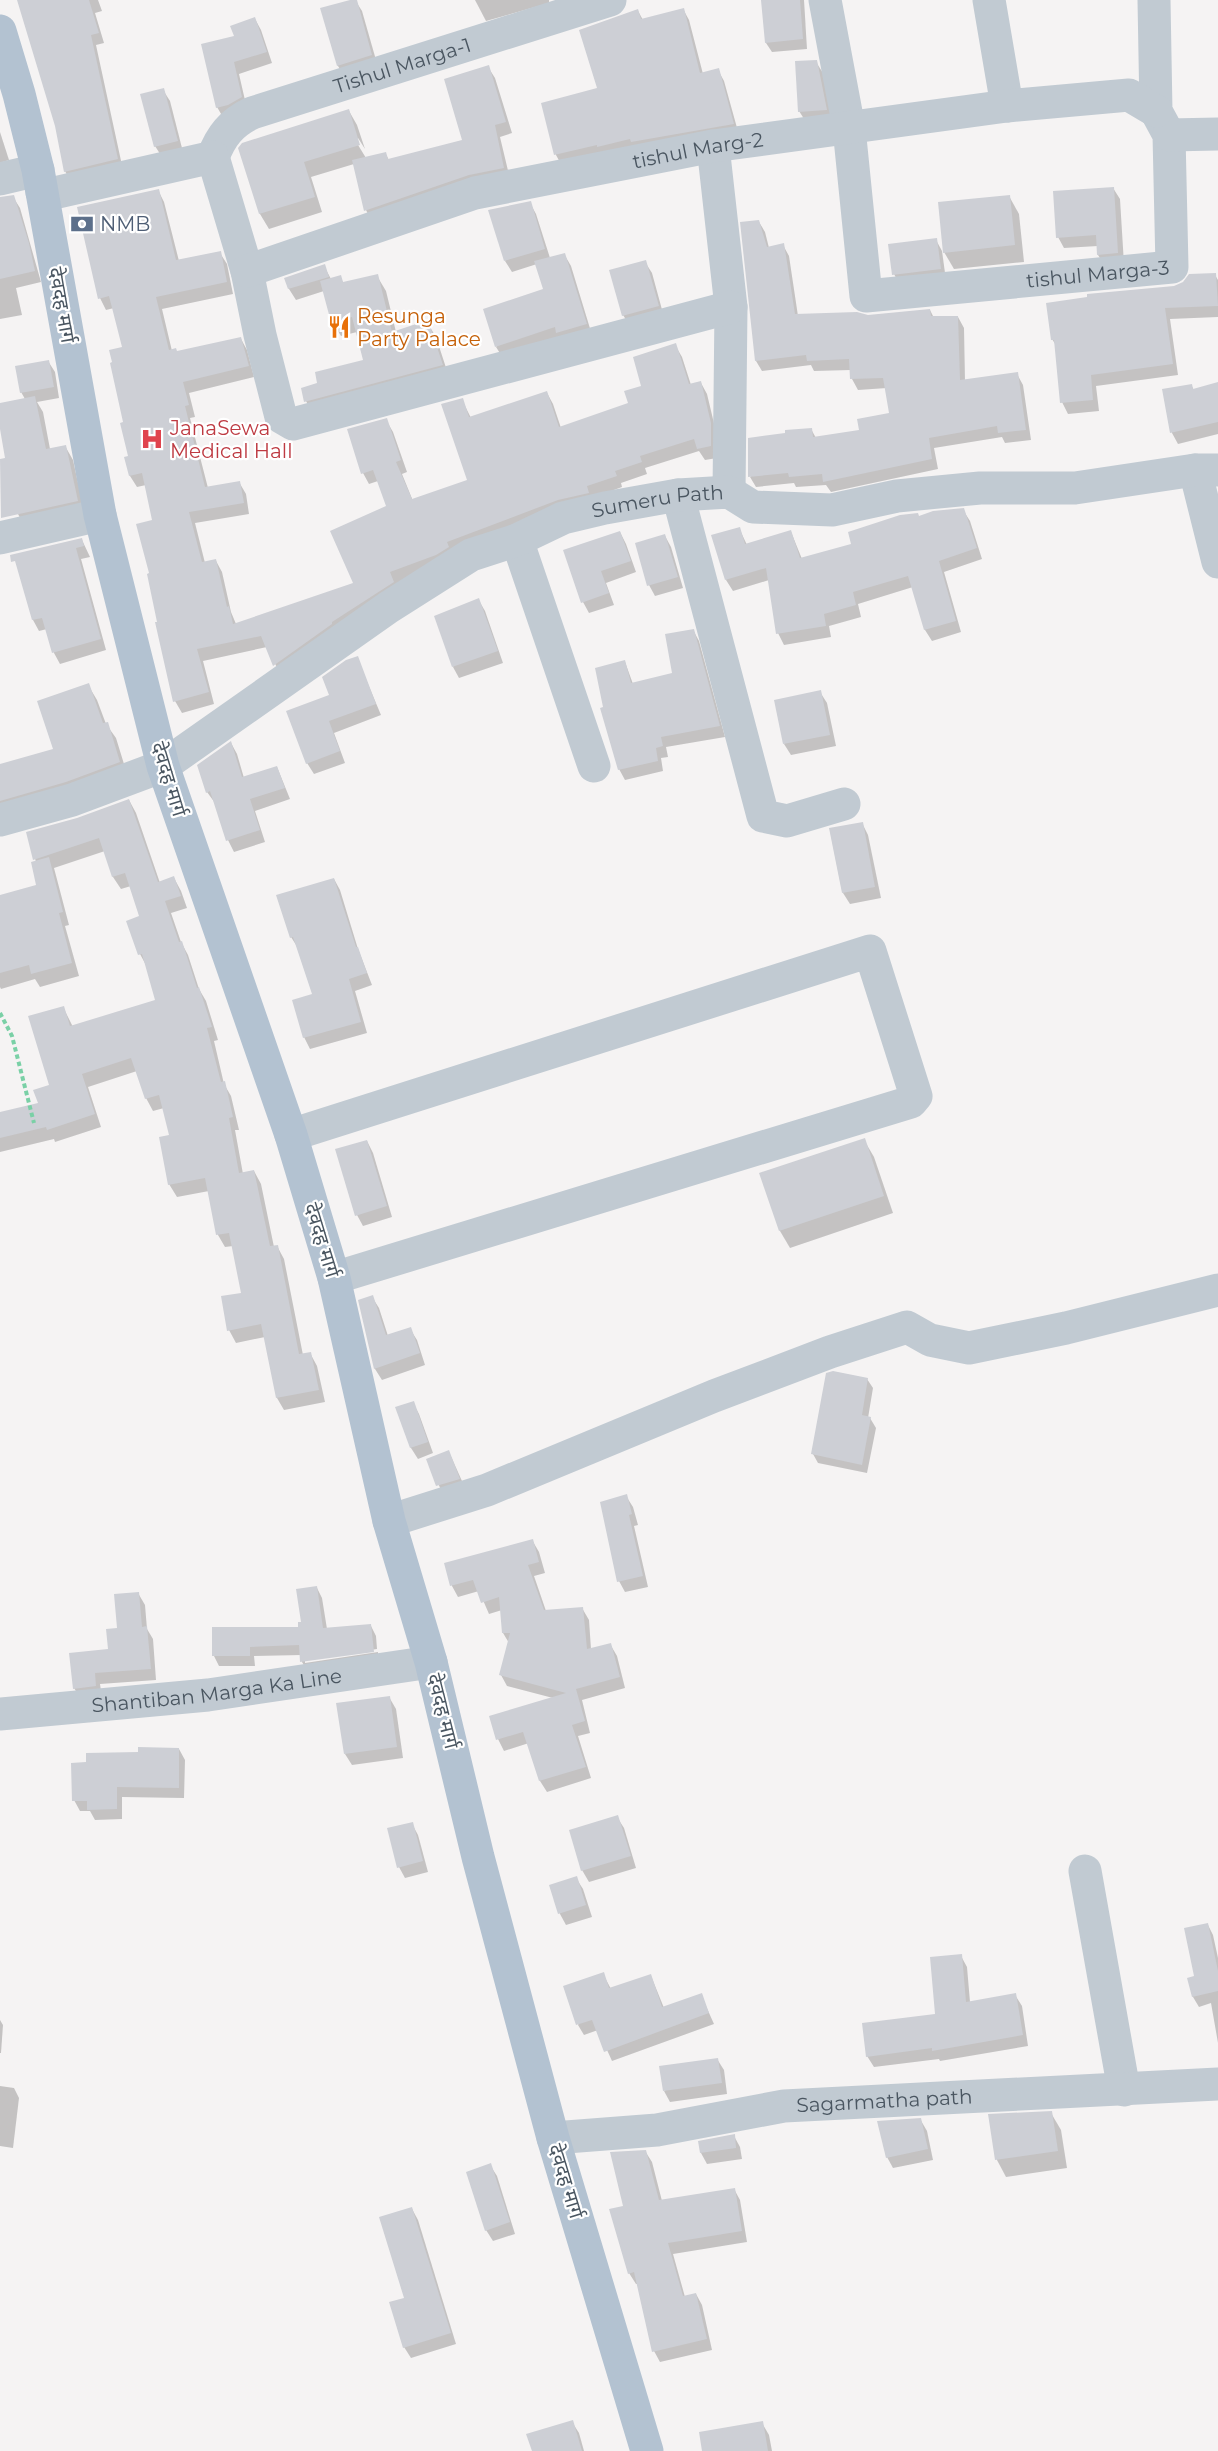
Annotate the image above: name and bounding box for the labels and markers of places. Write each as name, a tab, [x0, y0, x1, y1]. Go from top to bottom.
bank icon: NMB	[69, 211, 95, 237]
place label: NMB	[100, 212, 150, 236]
place label: Resunga Party Palace	[357, 304, 481, 351]
restaurant icon: Resunga Party Palace	[326, 314, 352, 340]
place label: JanaSewa Medical Hall	[169, 416, 293, 463]
hospital icon: JanaSewa Medical Hall	[139, 426, 165, 452]

